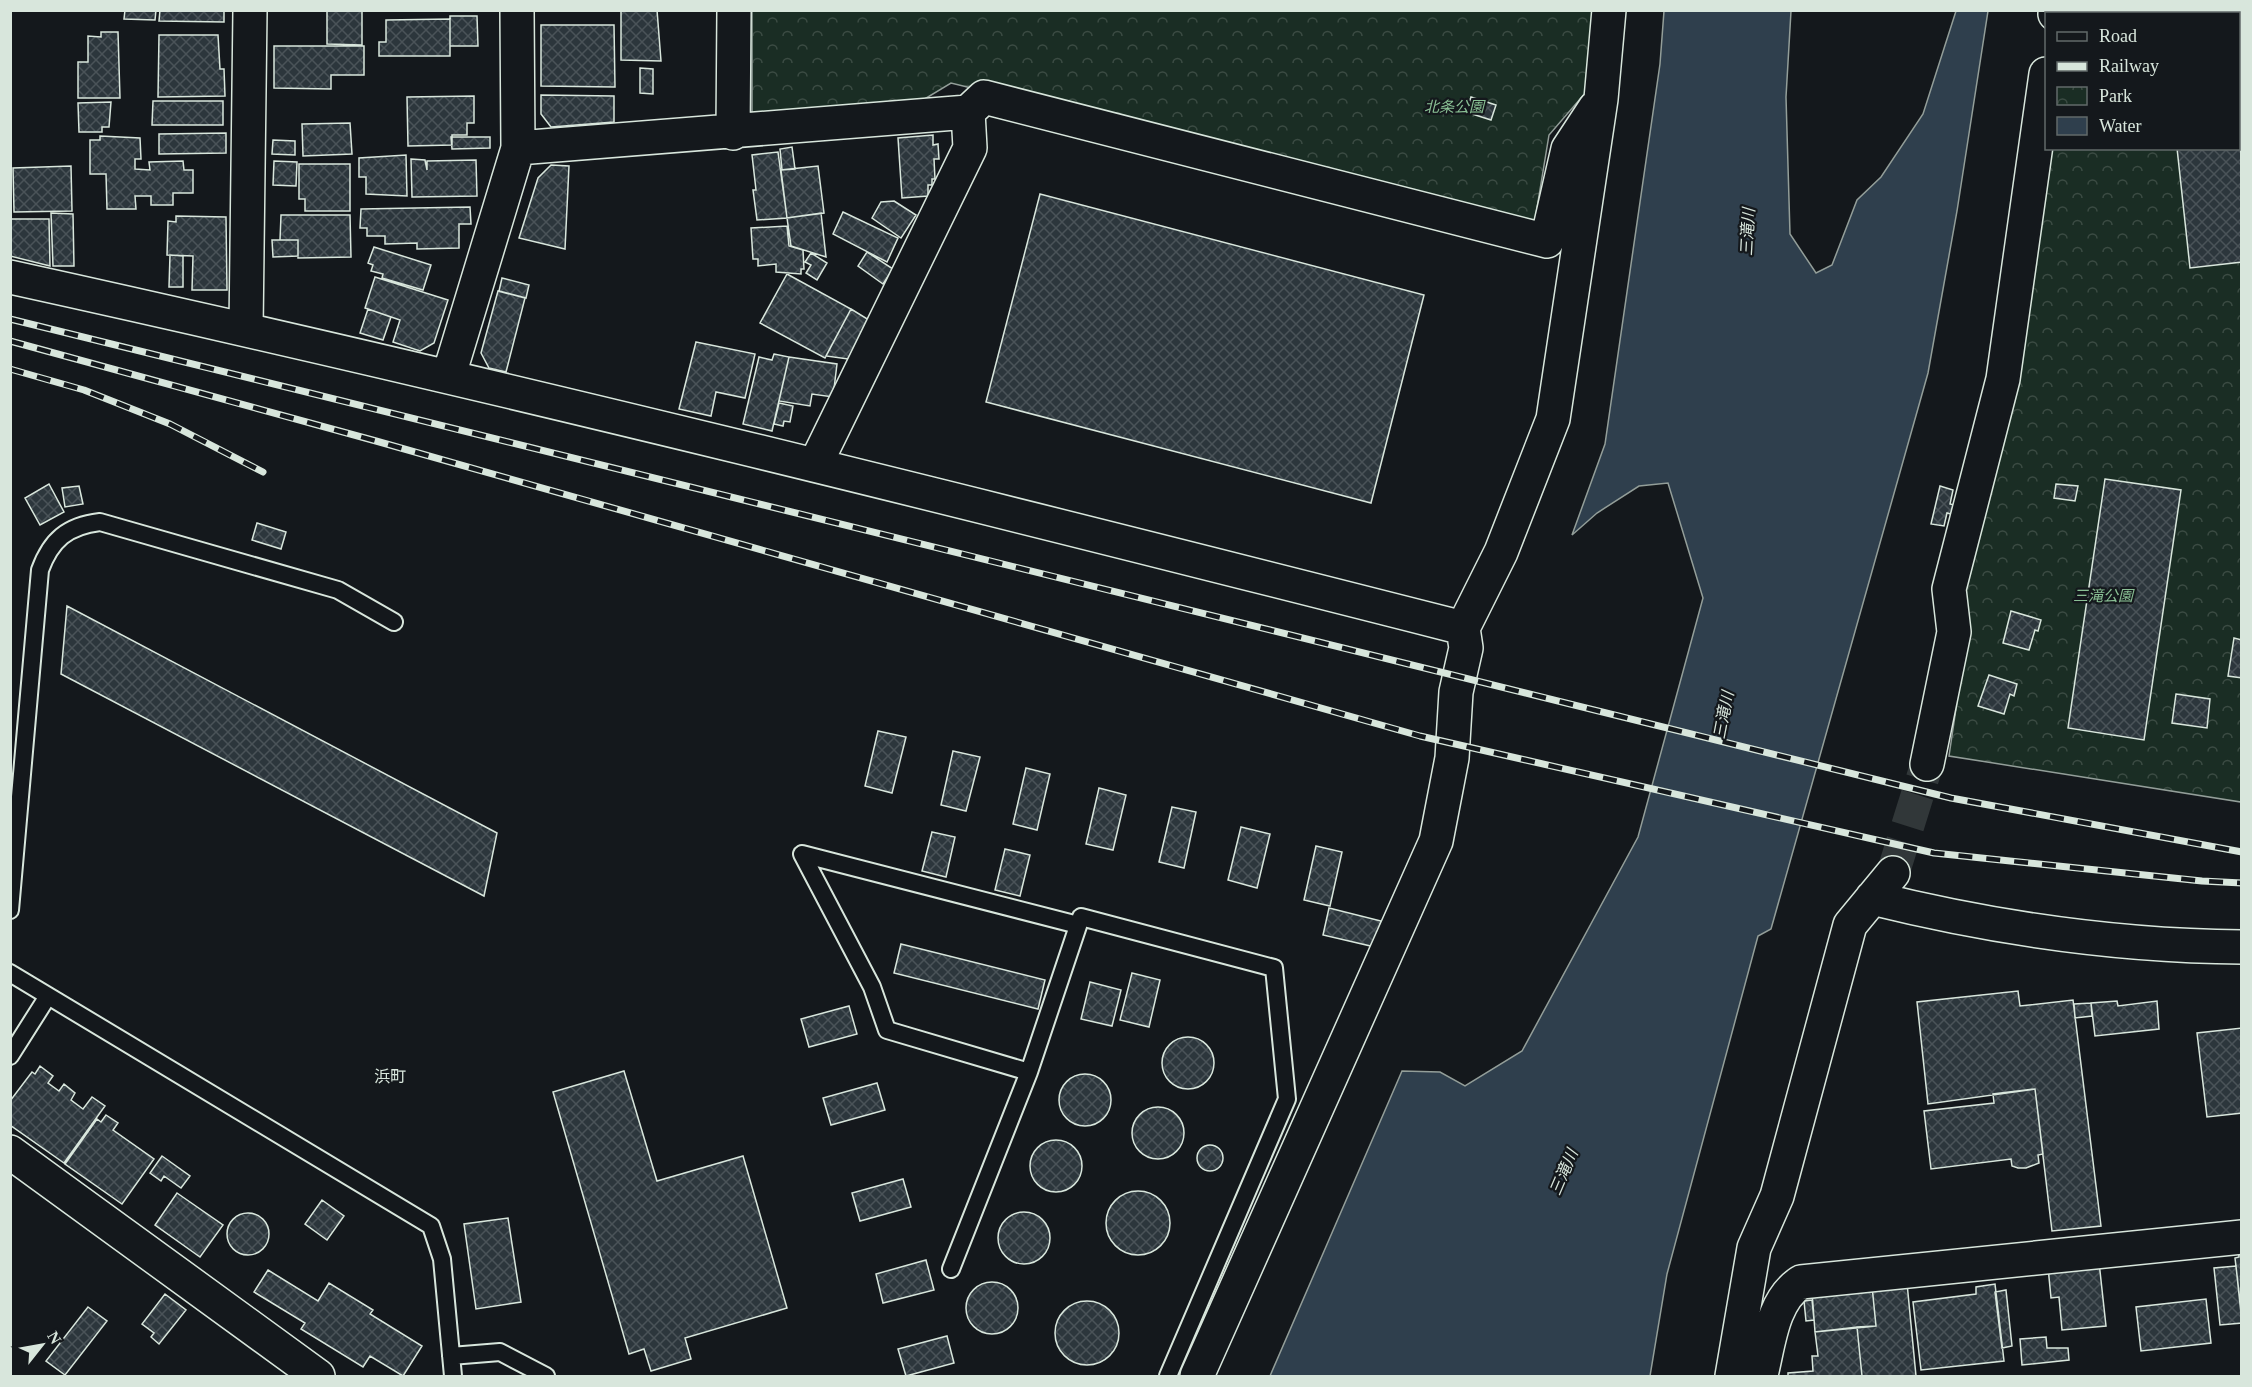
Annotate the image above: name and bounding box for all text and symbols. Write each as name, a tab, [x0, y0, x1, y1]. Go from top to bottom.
legend	[2045, 12, 2240, 150]
text: Road	[2099, 26, 2137, 46]
text: Railway	[2099, 56, 2159, 76]
text: Park	[2099, 86, 2132, 106]
park label: 北条公園	[1424, 99, 1486, 115]
text: Water	[2099, 116, 2142, 136]
water label: 三滝川	[1738, 206, 1757, 256]
park label: 三滝公園	[2073, 588, 2135, 604]
water label: 三滝川	[1711, 688, 1737, 740]
district label: 浜町	[374, 1068, 406, 1085]
water label: 三滝川	[1546, 1145, 1581, 1198]
north arrow	[12, 1315, 72, 1375]
text: N	[44, 1328, 65, 1347]

